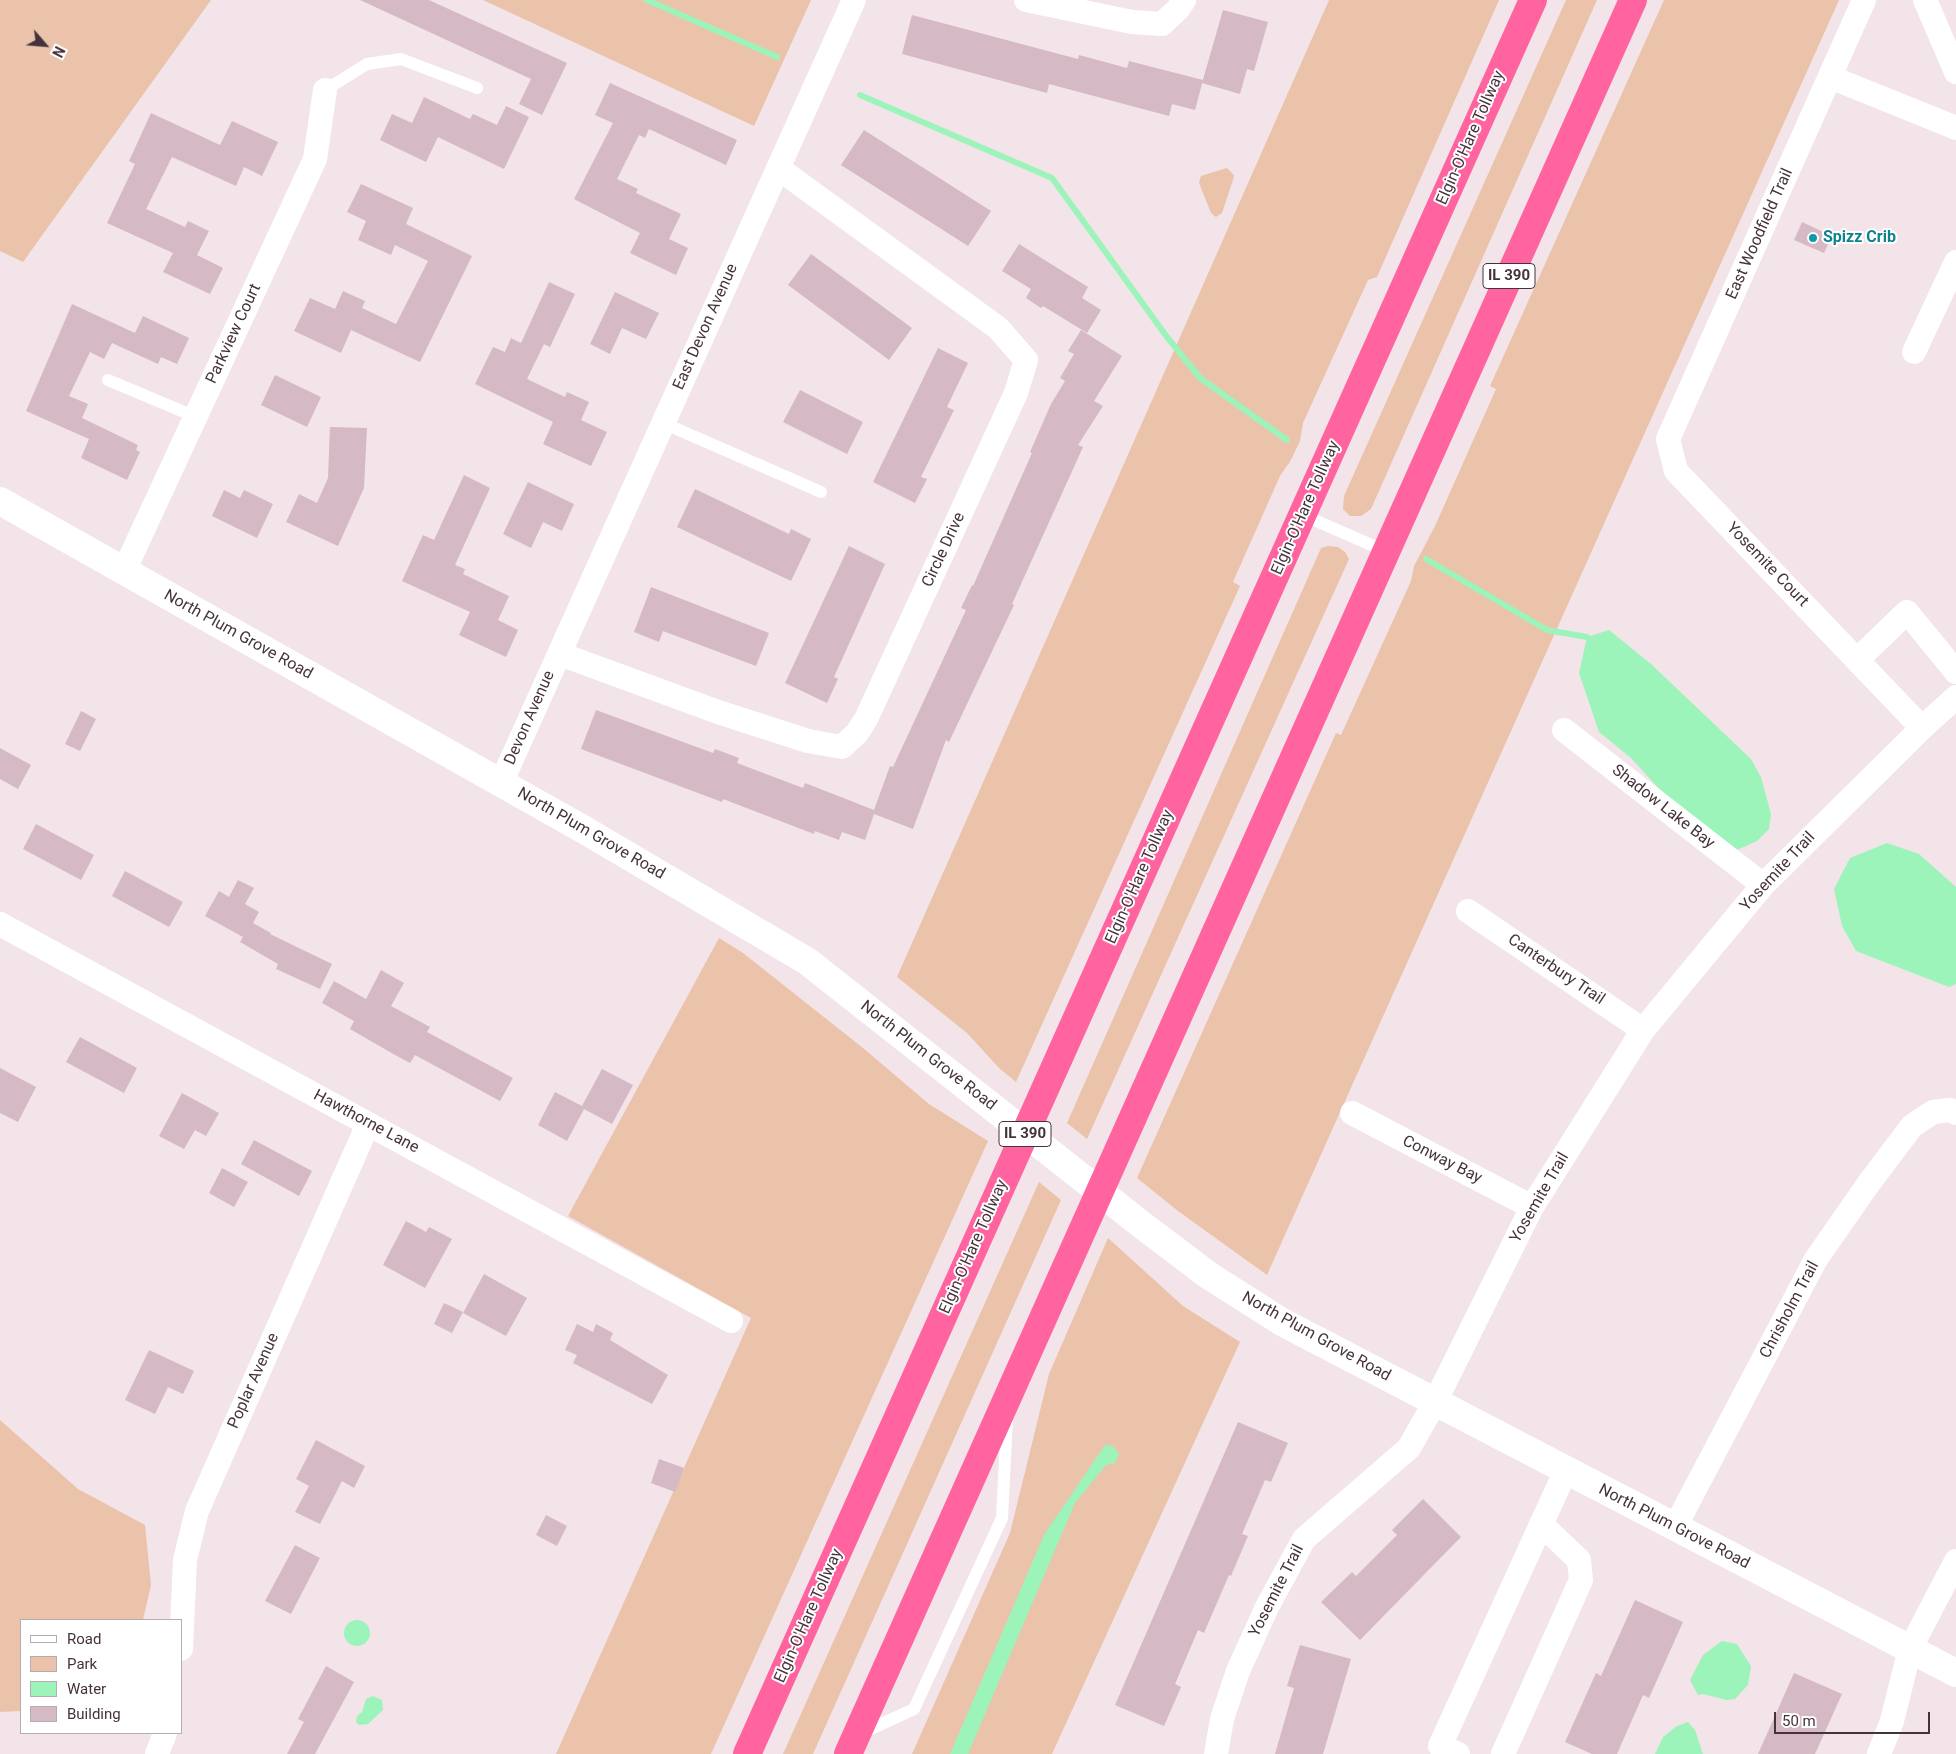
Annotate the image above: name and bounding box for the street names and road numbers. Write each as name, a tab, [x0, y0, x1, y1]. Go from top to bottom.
street label: Elgin-O'Hare Tollway	[1433, 68, 1509, 208]
street label: East Woodfield Trail	[1722, 166, 1798, 302]
street label: East Devon Avenue	[670, 261, 742, 393]
road number: IL 390	[1483, 264, 1535, 288]
street label: Parkview Court	[203, 281, 265, 387]
street label: Elgin-O'Hare Tollway	[1268, 438, 1344, 578]
street label: Circle Drive	[918, 510, 970, 590]
street label: Yosemite Court	[1722, 519, 1812, 611]
street label: North Plum Grove Road	[160, 586, 316, 684]
street label: Devon Avenue	[501, 668, 559, 768]
street label: Shadow Lake Bay	[1608, 761, 1718, 853]
street label: North Plum Grove Road	[514, 784, 668, 884]
street label: Elgin-O'Hare Tollway	[1102, 807, 1178, 947]
street label: Yosemite Trail	[1736, 828, 1820, 916]
street label: Canterbury Trail	[1504, 931, 1608, 1009]
street label: North Plum Grove Road	[856, 997, 1000, 1115]
street label: Hawthorne Lane	[310, 1086, 422, 1158]
road number: IL 390	[999, 1122, 1051, 1146]
street label: Conway Bay	[1399, 1132, 1485, 1188]
street label: Yosemite Trail	[1506, 1149, 1574, 1247]
street label: Elgin-O'Hare Tollway	[936, 1177, 1012, 1317]
street label: Chrisholm Trail	[1756, 1258, 1824, 1362]
street label: North Plum Grove Road	[1238, 1288, 1394, 1386]
street label: Poplar Avenue	[224, 1330, 284, 1432]
street label: North Plum Grove Road	[1595, 1481, 1753, 1573]
street label: Yosemite Trail	[1245, 1542, 1309, 1640]
street label: Elgin-O'Hare Tollway	[771, 1546, 847, 1686]

